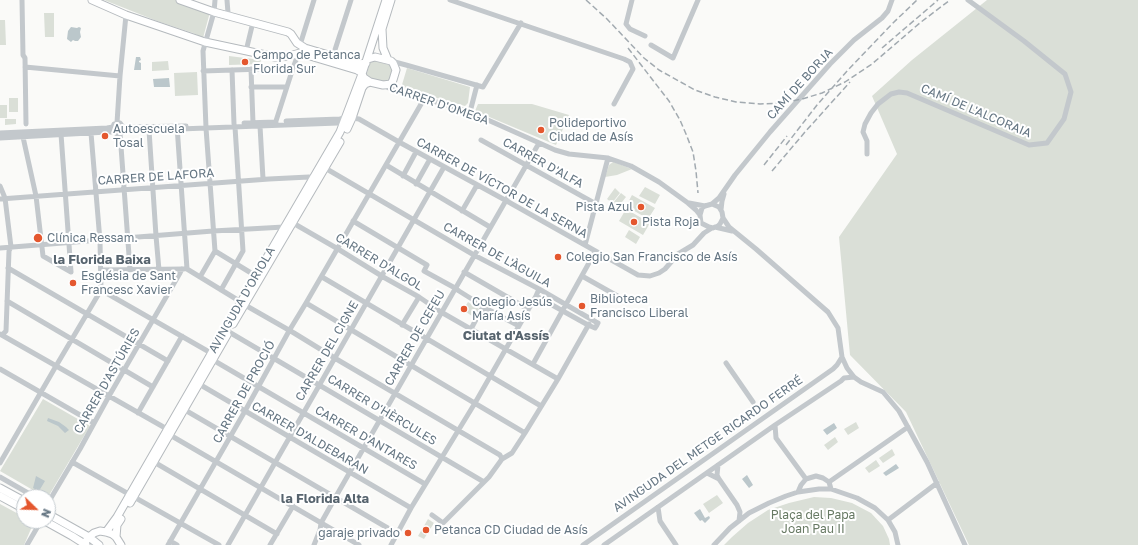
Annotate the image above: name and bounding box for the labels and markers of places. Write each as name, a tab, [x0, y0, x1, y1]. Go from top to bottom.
place label: Campo de Petanca Florida Sur	[253, 48, 360, 76]
marker: Campo de Petanca Florida Sur	[240, 57, 250, 67]
place label: Polideportivo Ciudad de Asís	[549, 116, 633, 144]
place label: Autoescuela Tosal	[113, 122, 185, 150]
marker: Polideportivo Ciudad de Asís	[536, 125, 546, 135]
marker: Autoescuela Tosal	[100, 131, 110, 141]
place label: Pista Azul	[576, 200, 633, 214]
marker: Pista Azul	[636, 202, 646, 212]
place label: Pista Roja	[642, 215, 699, 229]
marker: Pista Roja	[629, 217, 639, 227]
place label: Clínica Ressam.	[47, 231, 138, 245]
marker: Clínica Ressam.	[32, 232, 44, 244]
place label: Colegio San Francisco de Asís	[566, 250, 738, 264]
marker: Colegio San Francisco de Asís	[553, 252, 563, 262]
place label: Església de Sant Francesc Xavier	[81, 269, 176, 297]
marker: Església de Sant Francesc Xavier	[68, 278, 78, 288]
place label: Biblioteca Francisco Liberal	[590, 292, 688, 320]
place label: Colegio Jesús María Asís	[472, 295, 552, 323]
marker: Biblioteca Francisco Liberal	[577, 301, 587, 311]
marker: Colegio Jesús María Asís	[459, 304, 469, 314]
place label: Petanca CD Ciudad de Asís	[434, 523, 588, 537]
marker: Petanca CD Ciudad de Asís	[421, 525, 431, 535]
place label: garaje privado	[318, 526, 400, 540]
marker: garaje privado	[403, 528, 413, 538]

